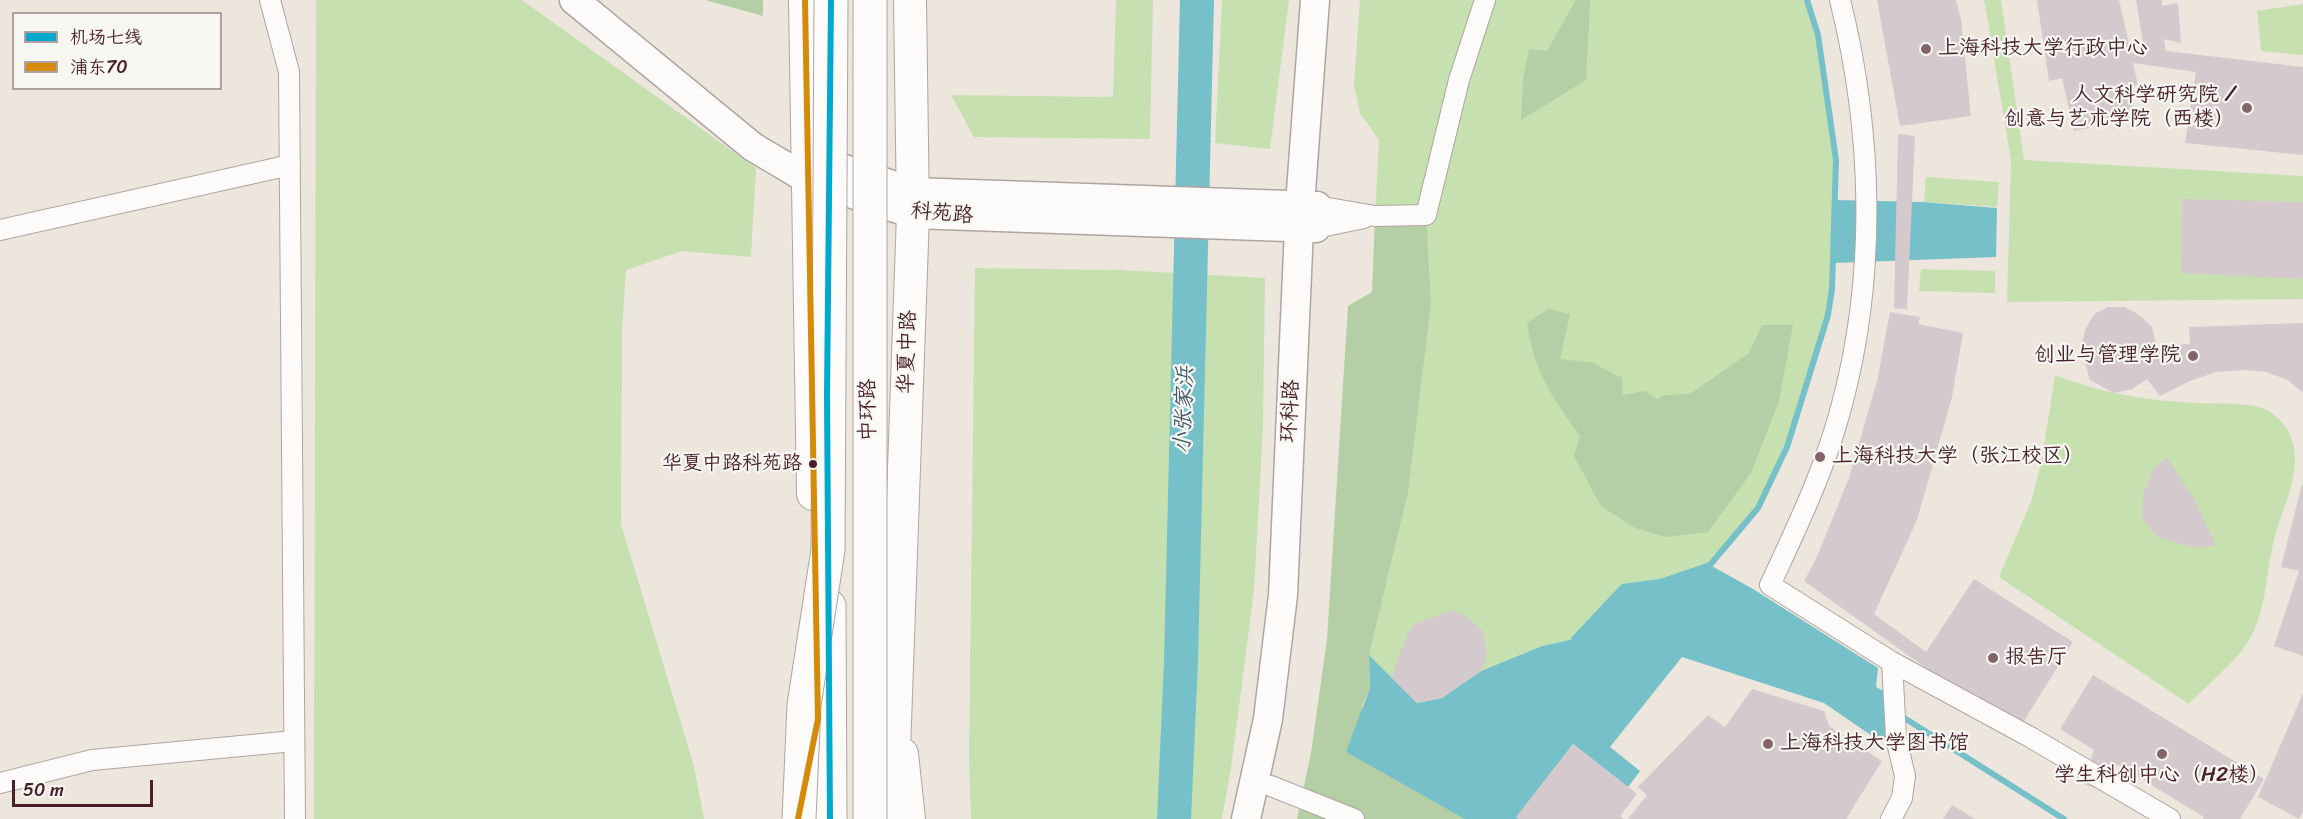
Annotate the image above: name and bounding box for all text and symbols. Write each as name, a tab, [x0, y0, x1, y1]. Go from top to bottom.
legend	[12, 12, 222, 90]
text: 机场七线	[70, 21, 142, 53]
place label: 上海科技大学行政中心	[1938, 36, 2148, 62]
marker: 上海科技大学行政中心	[1919, 42, 1933, 56]
text: 浦东70	[70, 51, 128, 83]
place label: 人文科学研究院 / 创意与艺术学院（西楼）	[2004, 83, 2235, 133]
marker: 人文科学研究院 / 创意与艺术学院（西楼）	[2240, 101, 2254, 115]
street label: 科苑路	[910, 199, 974, 229]
street label: 华夏中路	[894, 310, 922, 394]
place label: 创业与管理学院	[2034, 343, 2181, 369]
marker: 创业与管理学院	[2186, 349, 2200, 363]
water label: 小张家浜	[1170, 366, 1200, 454]
street label: 中环路	[856, 379, 882, 441]
street label: 环科路	[1277, 379, 1305, 443]
place label: 上海科技大学（张江校区）	[1832, 444, 2084, 470]
marker: 上海科技大学（张江校区）	[1813, 450, 1827, 464]
place label: 华夏中路科苑路	[662, 452, 802, 476]
marker: 华夏中路科苑路	[807, 458, 819, 470]
place label: 报告厅	[2005, 645, 2068, 671]
marker: 报告厅	[1986, 651, 2000, 665]
place label: 上海科技大学图书馆	[1780, 731, 1969, 757]
marker: 上海科技大学图书馆	[1761, 737, 1775, 751]
marker: 学生科创中心（H2楼）	[2155, 747, 2169, 761]
place label: 学生科创中心（H2楼）	[2054, 763, 2270, 789]
scale bar	[15, 768, 156, 806]
text: 50 m	[23, 774, 64, 806]

